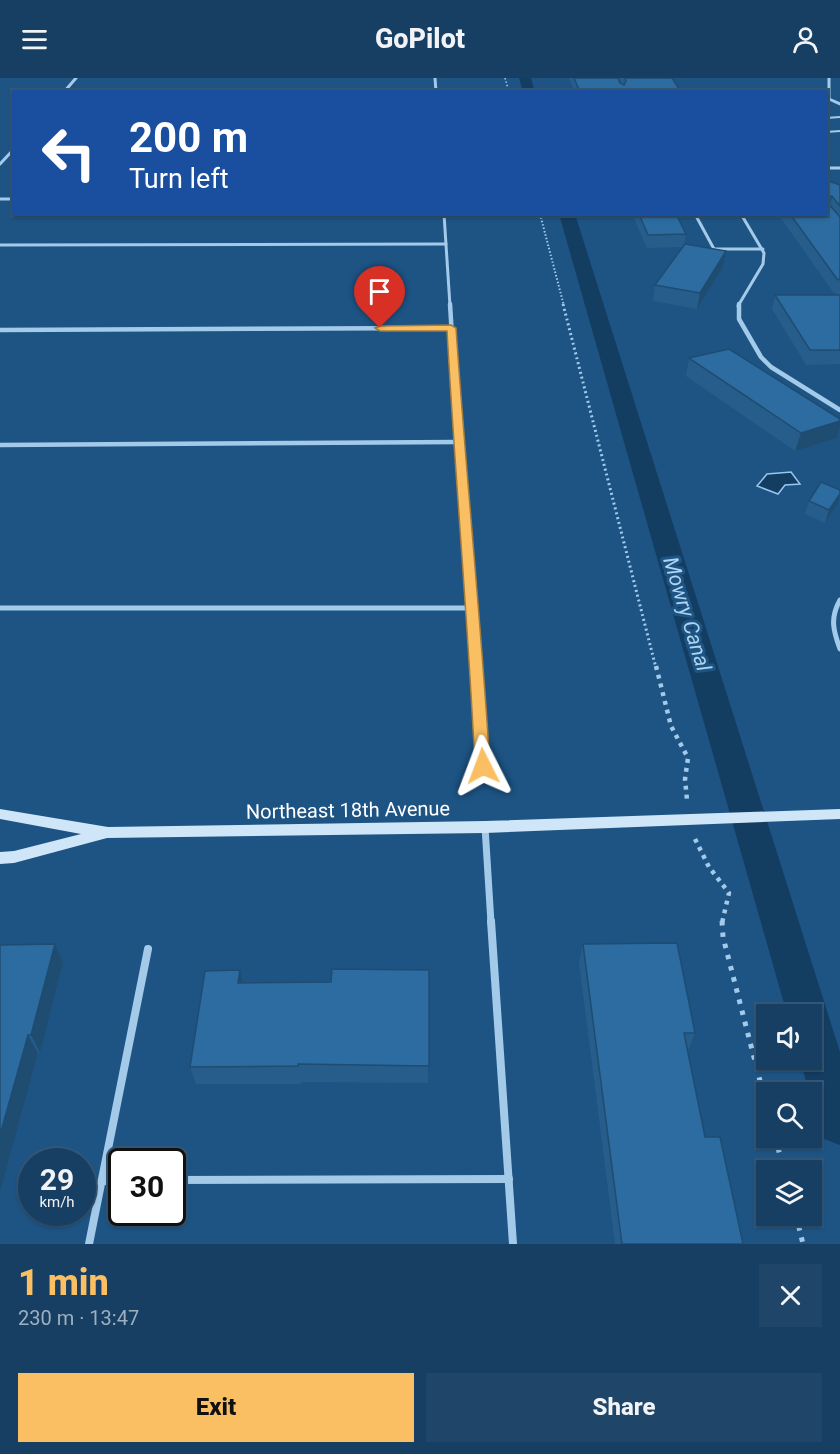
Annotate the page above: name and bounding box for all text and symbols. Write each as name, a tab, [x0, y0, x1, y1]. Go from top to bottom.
icon: menu	[18, 23, 51, 56]
text: GoPilot	[375, 23, 465, 55]
icon: person	[789, 23, 822, 56]
text: 200 m	[129, 113, 248, 162]
icon: left	[30, 114, 108, 192]
text: Turn left	[129, 163, 229, 195]
pin	[354, 266, 405, 328]
icon: arrive	[363, 275, 396, 308]
water label: Mowry Canal	[658, 554, 716, 675]
position arrow	[451, 734, 515, 798]
street label: Northeast 18th Avenue	[246, 796, 450, 824]
map controls	[756, 1004, 822, 1226]
button: sound	[756, 1004, 822, 1070]
button: search	[756, 1082, 822, 1148]
speed limit sign: 30	[108, 1148, 186, 1226]
button: layers	[756, 1160, 822, 1226]
text: 29	[40, 1162, 74, 1197]
text: km/h	[39, 1193, 75, 1211]
text: 1 min	[18, 1262, 109, 1304]
button: close	[759, 1264, 822, 1327]
text: 230 m · 13:47	[18, 1306, 139, 1330]
button: Exit	[18, 1373, 414, 1442]
button: Share	[426, 1373, 822, 1442]

